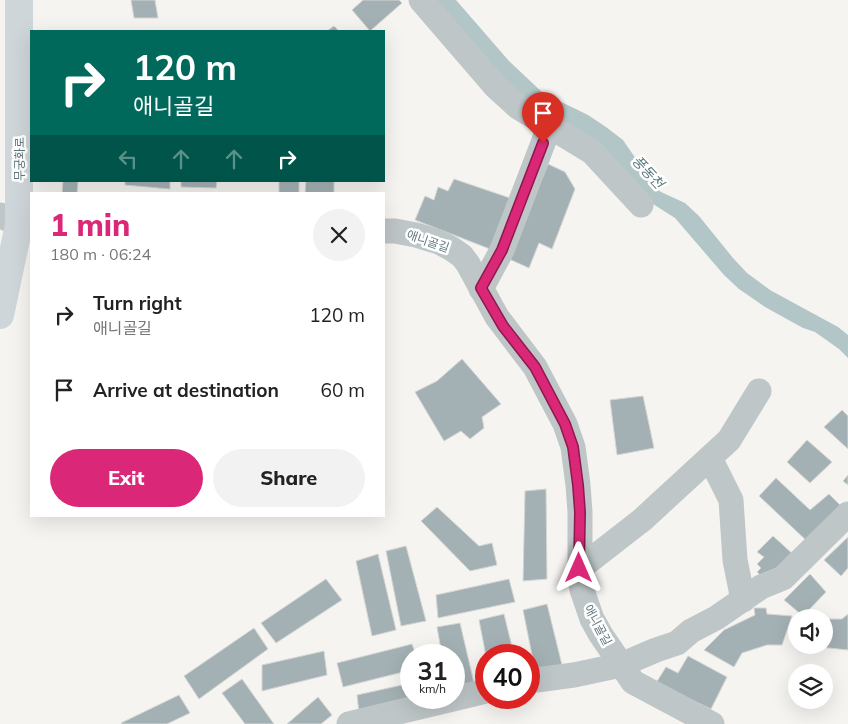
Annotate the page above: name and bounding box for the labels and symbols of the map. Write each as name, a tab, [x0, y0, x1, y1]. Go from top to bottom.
pin	[522, 92, 564, 143]
street label: 무궁화로	[12, 137, 27, 181]
water label: 풍동천	[628, 152, 669, 193]
street label: 애니골길	[405, 227, 451, 255]
position arrow	[552, 541, 604, 593]
street label: 애니골길	[581, 602, 615, 648]
speed limit sign: 40	[475, 644, 540, 709]

